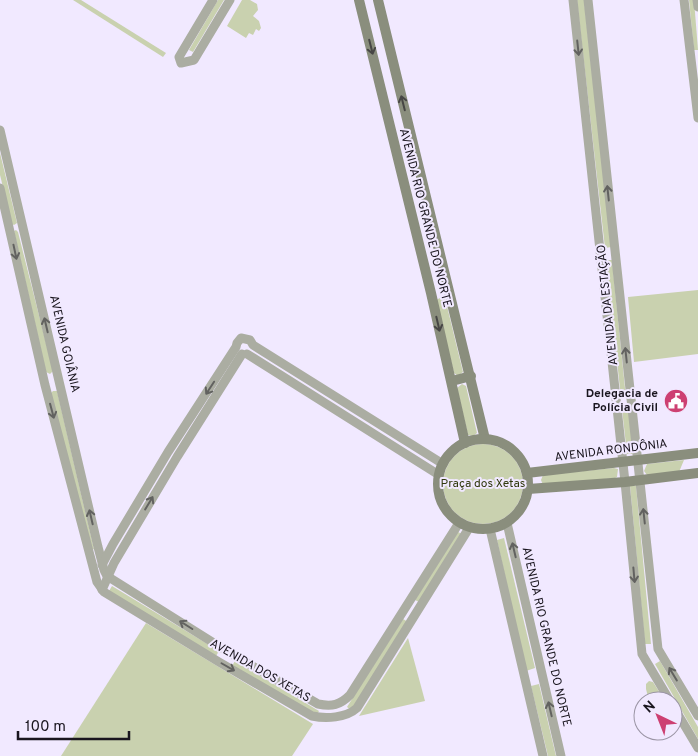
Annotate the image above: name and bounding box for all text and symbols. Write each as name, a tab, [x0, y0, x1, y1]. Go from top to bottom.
one-way arrow	[367, 39, 376, 55]
one-way arrow	[573, 40, 583, 56]
one-way arrow	[398, 95, 407, 111]
street label: AVENIDA RIO GRANDE DO NORTE	[395, 127, 455, 309]
one-way arrow	[603, 186, 613, 202]
one-way arrow	[11, 244, 20, 260]
street label: AVENIDA DA ESTAÇÃO	[594, 244, 622, 366]
street label: AVENIDA GOIÂNIA	[45, 294, 83, 394]
one-way arrow	[434, 316, 443, 332]
one-way arrow	[41, 317, 50, 333]
one-way arrow	[621, 347, 631, 363]
one-way arrow	[205, 380, 215, 394]
place label: Delegacia de Polícia Civil	[586, 386, 658, 416]
public building icon: Delegacia de Polícia Civil	[663, 388, 689, 414]
one-way arrow	[48, 402, 57, 418]
street label: AVENIDA RONDÔNIA	[554, 436, 668, 466]
park label: Praça dos Xetas	[441, 476, 525, 492]
one-way arrow	[144, 497, 154, 511]
one-way arrow	[639, 509, 648, 525]
one-way arrow	[86, 510, 95, 526]
one-way arrow	[508, 543, 518, 559]
street label: AVENIDA RIO GRANDE DO NORTE	[518, 546, 574, 728]
one-way arrow	[629, 567, 639, 583]
one-way arrow	[179, 620, 193, 630]
street label: AVENIDA DOS XETAS	[207, 636, 313, 706]
one-way arrow	[220, 663, 234, 673]
one-way arrow	[668, 667, 678, 681]
north arrow	[633, 691, 683, 741]
text: N	[641, 698, 660, 717]
one-way arrow	[545, 701, 554, 717]
scale bar	[18, 708, 129, 740]
text: 100 m	[25, 718, 66, 737]

